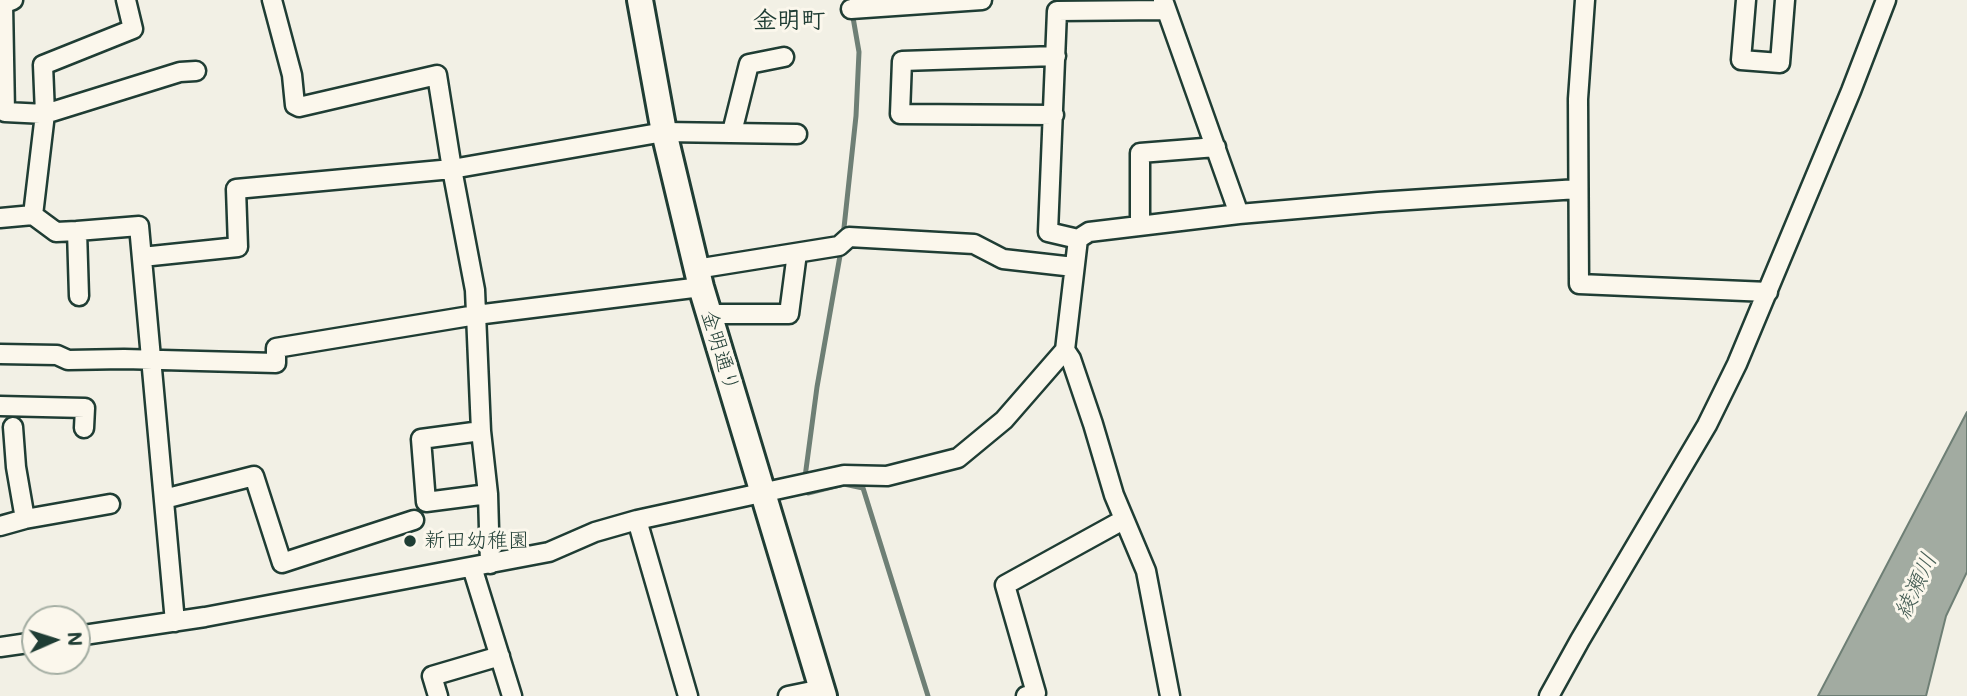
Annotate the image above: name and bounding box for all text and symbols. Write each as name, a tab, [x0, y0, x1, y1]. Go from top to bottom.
district label: 金明町	[753, 7, 825, 35]
street label: 金明通り	[696, 307, 744, 395]
place label: 新田幼稚園	[424, 528, 529, 554]
marker: 新田幼稚園	[402, 533, 418, 549]
water label: 綾瀬川	[1889, 549, 1943, 623]
north arrow	[21, 605, 91, 675]
text: N	[63, 631, 88, 647]

